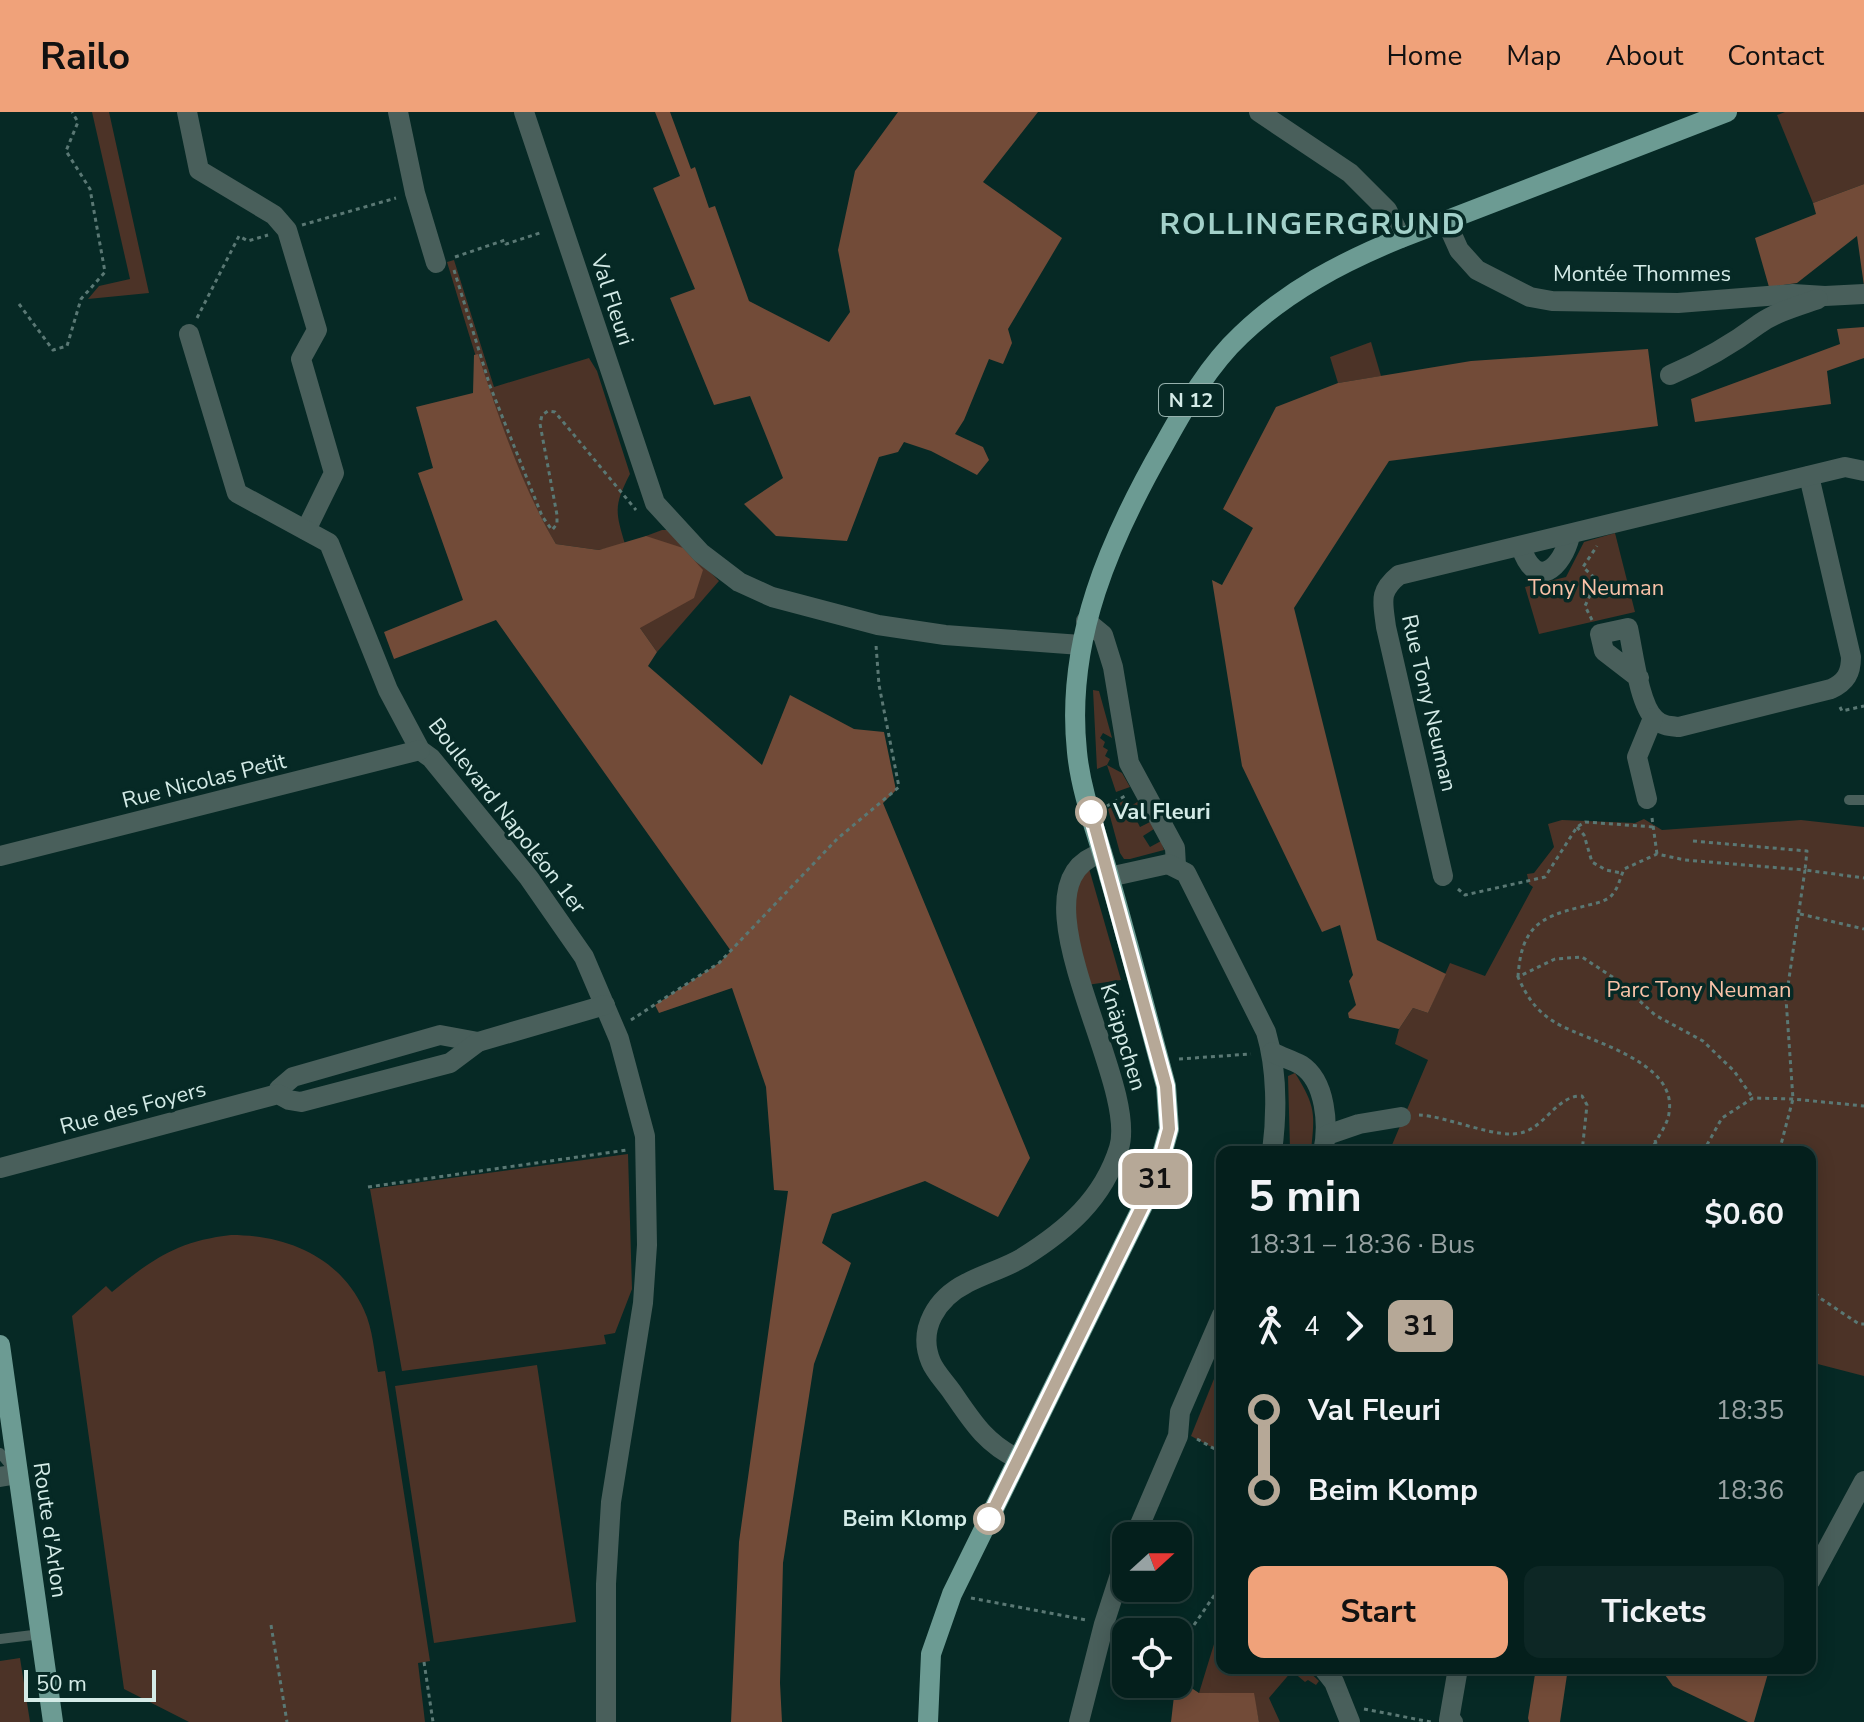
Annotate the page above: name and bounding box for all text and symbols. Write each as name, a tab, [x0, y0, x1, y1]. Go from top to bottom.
text: Railo	[40, 31, 130, 82]
text: Home	[1387, 37, 1462, 75]
text: Map	[1506, 37, 1561, 75]
text: About	[1605, 37, 1683, 75]
text: Contact	[1727, 37, 1824, 75]
district label: ROLLINGERGRUND	[1159, 204, 1467, 245]
street label: Val Fleuri	[583, 250, 641, 349]
street label: Montée Thommes	[1553, 259, 1731, 289]
road number: N 12	[1159, 384, 1223, 416]
park label: Tony Neuman	[1528, 573, 1664, 603]
street label: Rue Tony Neuman	[1394, 611, 1464, 795]
street label: Boulevard Napoléon 1er	[421, 712, 593, 920]
street label: Rue Nicolas Petit	[119, 746, 289, 816]
marker: Val Fleuri	[1076, 797, 1106, 827]
place label: Val Fleuri	[1112, 797, 1211, 827]
park label: Parc Tony Neuman	[1606, 975, 1792, 1005]
street label: Knäppchen	[1093, 980, 1153, 1094]
street label: Rue des Foyers	[57, 1074, 209, 1142]
line badge: 31	[1119, 1153, 1191, 1205]
text: 31	[1138, 1160, 1172, 1198]
text: 5 min	[1248, 1167, 1362, 1227]
text: $0.60	[1705, 1194, 1784, 1235]
text: 18:31 – 18:36 · Bus	[1248, 1227, 1475, 1262]
icon: walk	[1248, 1304, 1292, 1348]
icon: forward	[1332, 1304, 1376, 1348]
text: 31	[1404, 1307, 1437, 1345]
text: 4	[1304, 1309, 1320, 1344]
text: Val Fleuri	[1308, 1390, 1441, 1431]
text: 18:35	[1716, 1393, 1784, 1428]
street label: Route d'Arlon	[26, 1460, 74, 1600]
text: Beim Klomp	[1308, 1470, 1478, 1511]
text: 18:36	[1716, 1473, 1784, 1508]
place label: Beim Klomp	[842, 1504, 967, 1534]
marker: Beim Klomp	[974, 1504, 1004, 1534]
north arrow	[1112, 1522, 1192, 1602]
map controls	[1112, 1522, 1192, 1698]
button: Start	[1248, 1566, 1508, 1658]
button: Tickets	[1524, 1566, 1784, 1658]
button: locate	[1112, 1618, 1192, 1698]
scale bar	[24, 1666, 156, 1702]
text: 50 m	[36, 1669, 87, 1699]

